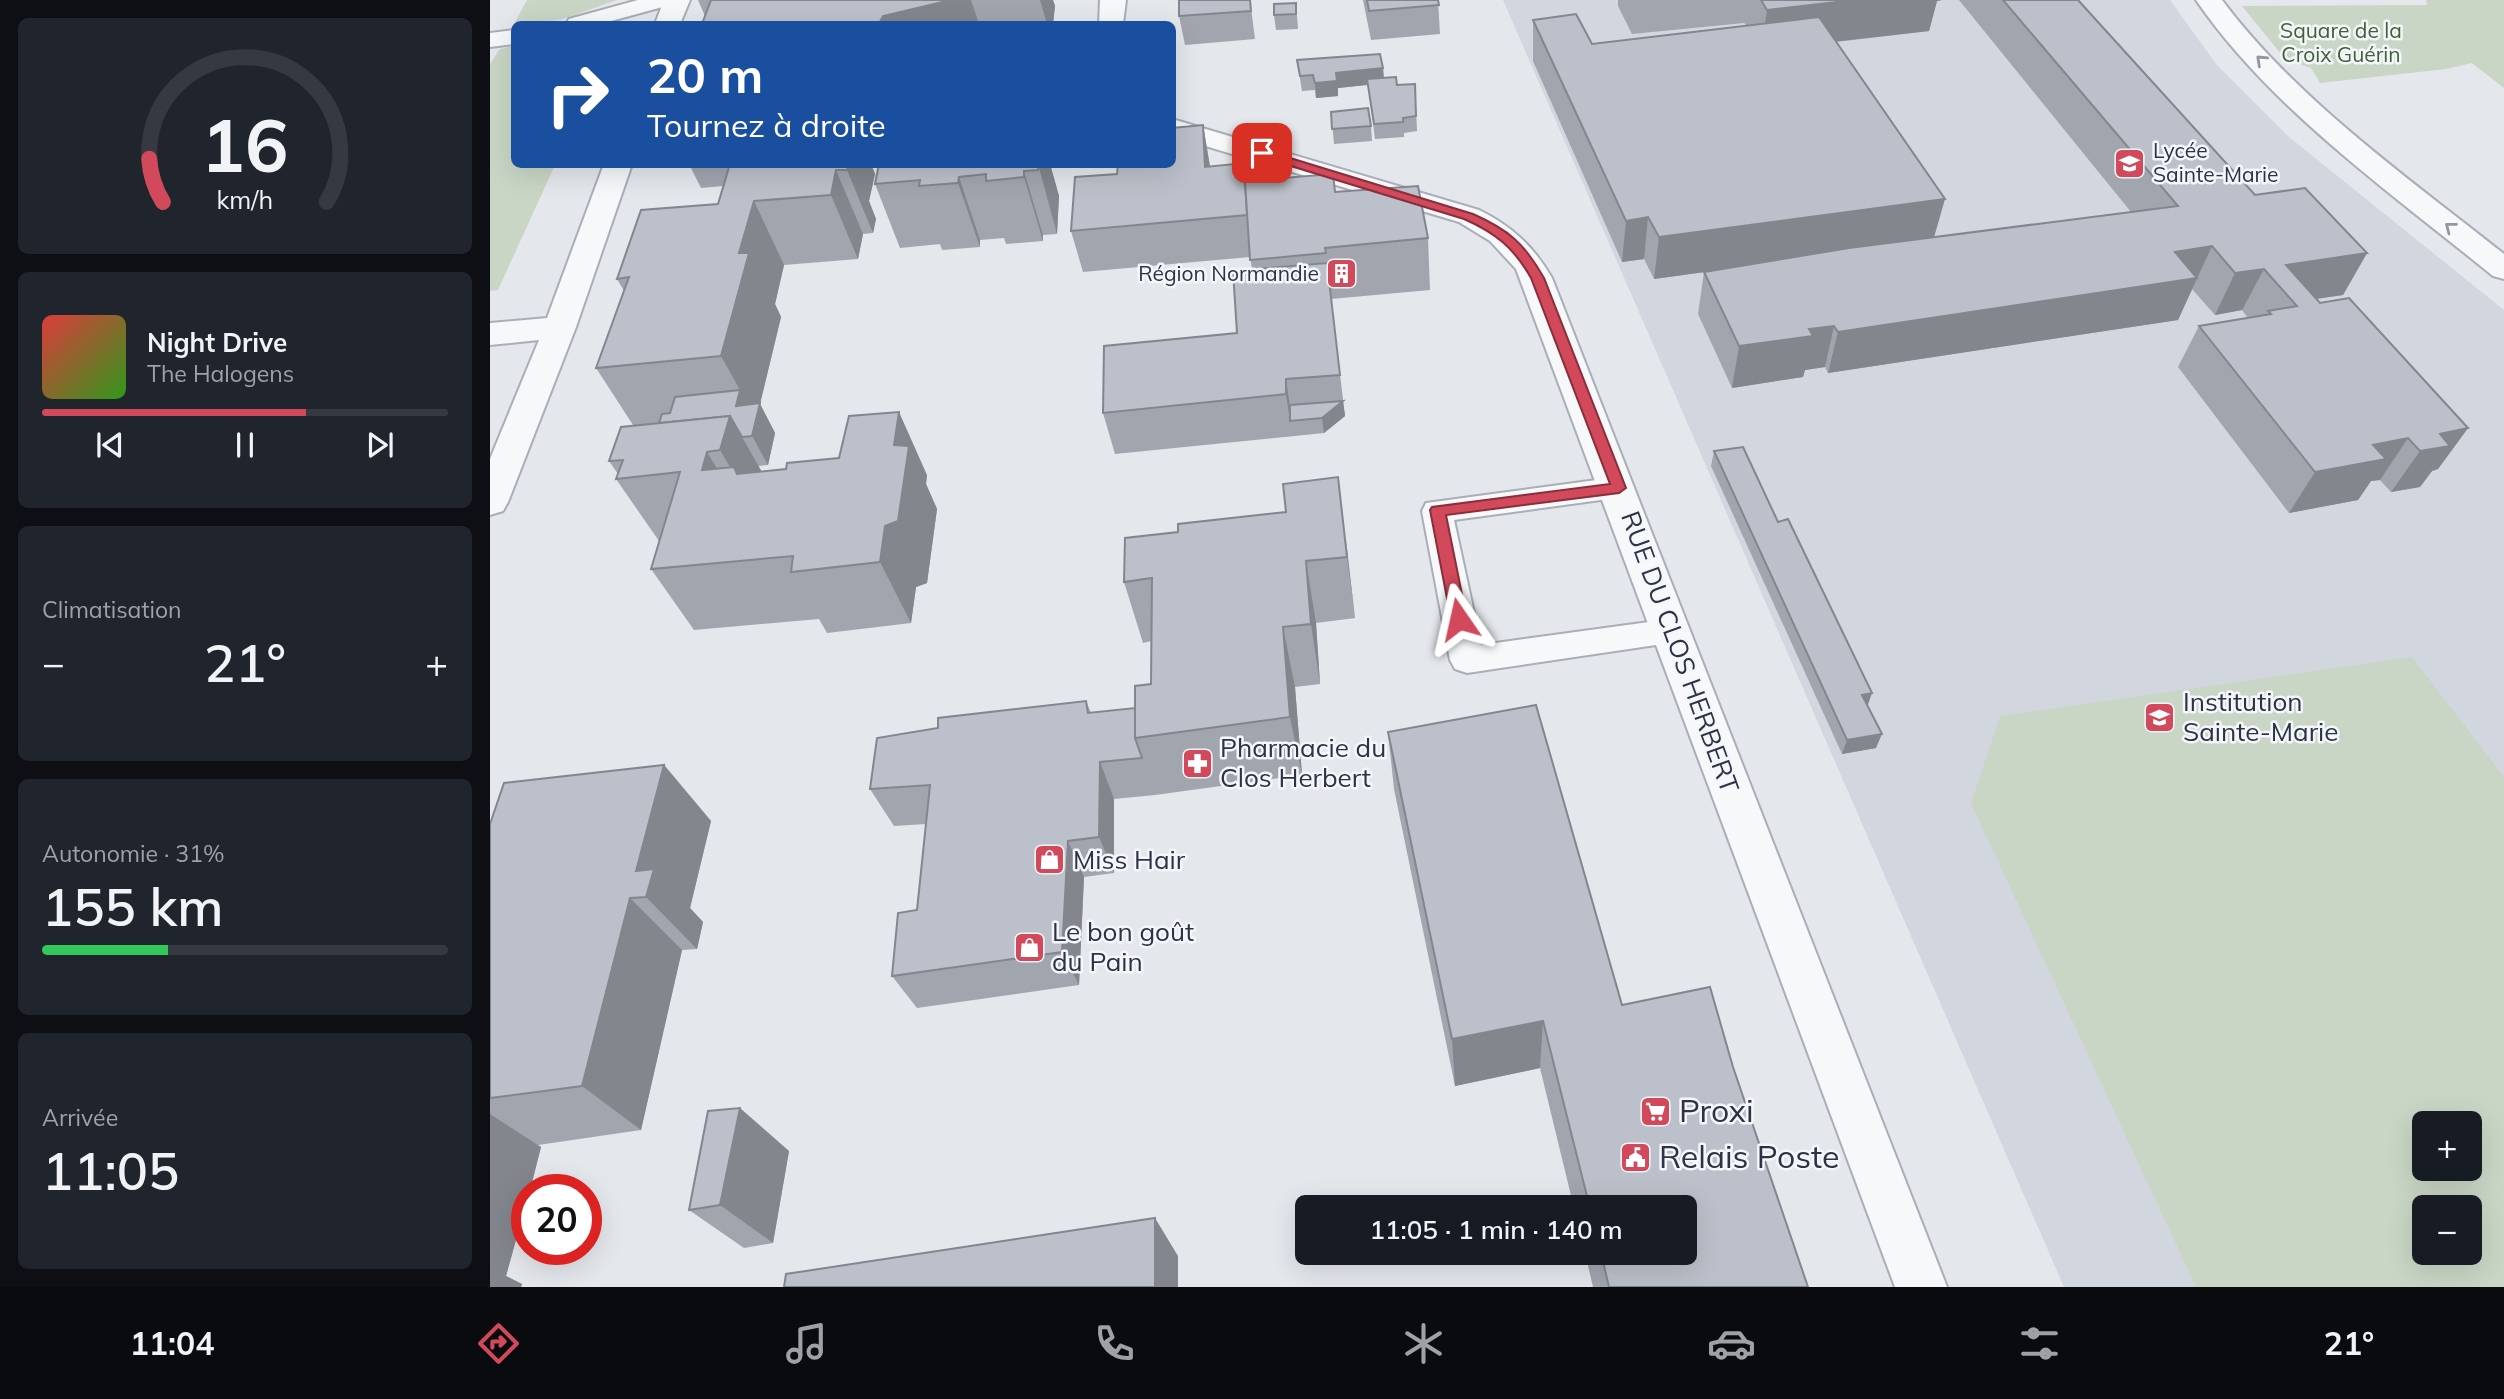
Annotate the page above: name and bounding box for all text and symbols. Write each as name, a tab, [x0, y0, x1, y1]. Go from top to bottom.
park label: Square de la Croix Guérin	[2280, 17, 2402, 67]
text: 20 m	[647, 44, 763, 105]
icon: right	[532, 49, 623, 140]
one-way arrow	[2256, 56, 2269, 69]
text: 16	[201, 99, 289, 190]
text: Tournez à droite	[647, 105, 886, 145]
pin	[1232, 123, 1292, 183]
icon: arrive	[1243, 134, 1281, 172]
place label: Lycée Sainte-Marie	[2153, 137, 2279, 187]
school or university icon: Lycée Sainte-Marie	[2113, 146, 2147, 180]
text: km/h	[217, 184, 273, 215]
one-way arrow	[2446, 222, 2458, 235]
building icon: Région Normandie	[1325, 257, 1359, 291]
place label: Région Normandie	[1138, 260, 1319, 286]
text: Night Drive	[147, 326, 287, 359]
text: The Halogens	[147, 359, 294, 388]
icon: previous	[91, 426, 129, 464]
icon: pause	[226, 426, 264, 464]
icon: next	[361, 426, 399, 464]
street label: RUE DU CLOS HERBERT	[1614, 506, 1747, 798]
position arrow	[1422, 582, 1496, 656]
text: Climatisation	[42, 595, 182, 624]
text: 21°	[204, 630, 286, 695]
text: −	[42, 639, 65, 687]
text: +	[425, 639, 448, 687]
place label: Institution Sainte-Marie	[2183, 685, 2338, 748]
school or university icon: Institution Sainte-Marie	[2143, 700, 2177, 734]
place label: Pharmacie du Clos Herbert	[1220, 731, 1386, 794]
pharmacy icon: Pharmacie du Clos Herbert	[1180, 746, 1214, 780]
text: Autonomie · 31%	[42, 839, 225, 868]
shop icon: Miss Hair	[1033, 843, 1067, 877]
place label: Miss Hair	[1073, 843, 1186, 876]
text: 155 km	[42, 874, 223, 939]
place label: Le bon goût du Pain	[1052, 915, 1194, 978]
shop icon: Le bon goût du Pain	[1012, 930, 1046, 964]
place label: Proxi	[1679, 1090, 1754, 1130]
supermarket icon: Proxi	[1639, 1094, 1673, 1128]
text: Arrivée	[42, 1103, 118, 1132]
map controls	[2412, 1111, 2482, 1265]
button: +	[2412, 1111, 2482, 1181]
place label: Relais Poste	[1659, 1136, 1839, 1176]
text: 11:05	[42, 1138, 179, 1203]
public building icon: Relais Poste	[1619, 1140, 1653, 1174]
speed limit sign: 20	[511, 1174, 602, 1265]
button: −	[2412, 1195, 2482, 1265]
text: 11:05 · 1 min · 140 m	[1369, 1213, 1623, 1246]
icon: directions	[474, 1319, 523, 1368]
icon: music	[782, 1319, 831, 1368]
icon: phone	[1090, 1319, 1139, 1368]
icon: climate	[1399, 1319, 1448, 1368]
icon: car	[1707, 1319, 1756, 1368]
icon: filters	[2015, 1319, 2064, 1368]
text: 11:04	[130, 1323, 214, 1363]
text: 21°	[2324, 1323, 2374, 1363]

